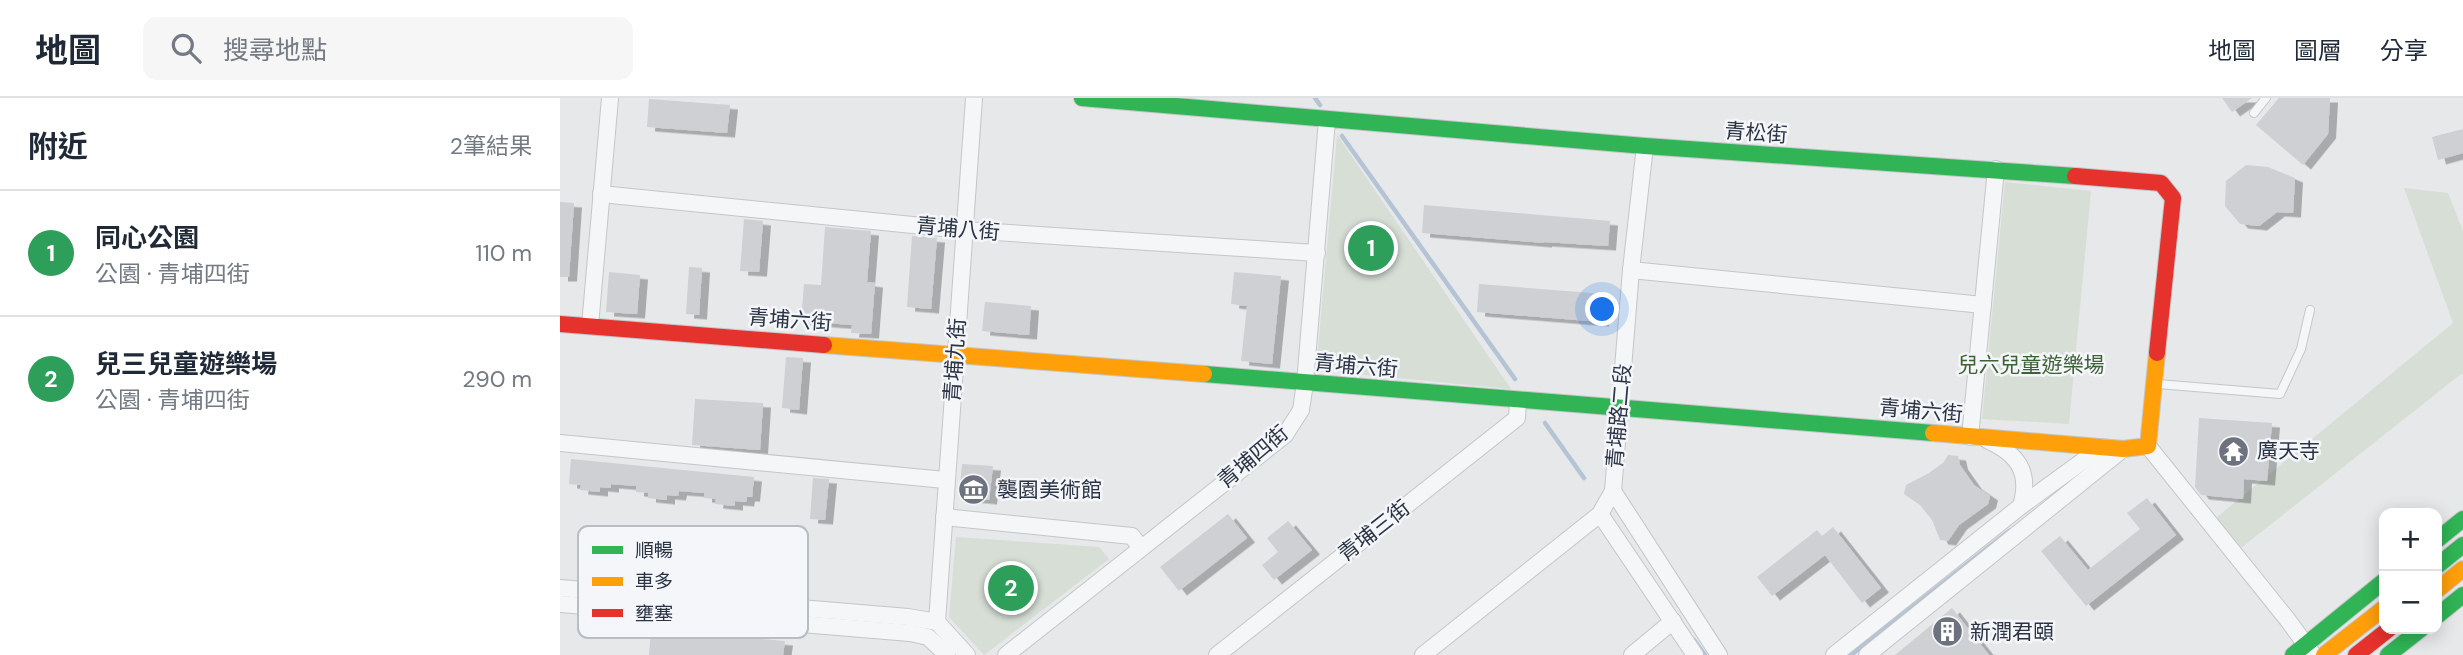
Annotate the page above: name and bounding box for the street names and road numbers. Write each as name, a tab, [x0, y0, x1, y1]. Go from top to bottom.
street label: 青松街	[1724, 117, 1788, 149]
street label: 青埔八街	[915, 211, 1001, 247]
street label: 青埔六街	[747, 303, 833, 337]
street label: 青埔九街	[938, 317, 972, 403]
street label: 青埔六街	[1313, 348, 1399, 384]
street label: 青埔路二段	[1600, 362, 1638, 470]
street label: 青埔六街	[1878, 393, 1964, 429]
street label: 青埔四街	[1212, 419, 1294, 495]
street label: 青埔三街	[1332, 494, 1416, 568]

